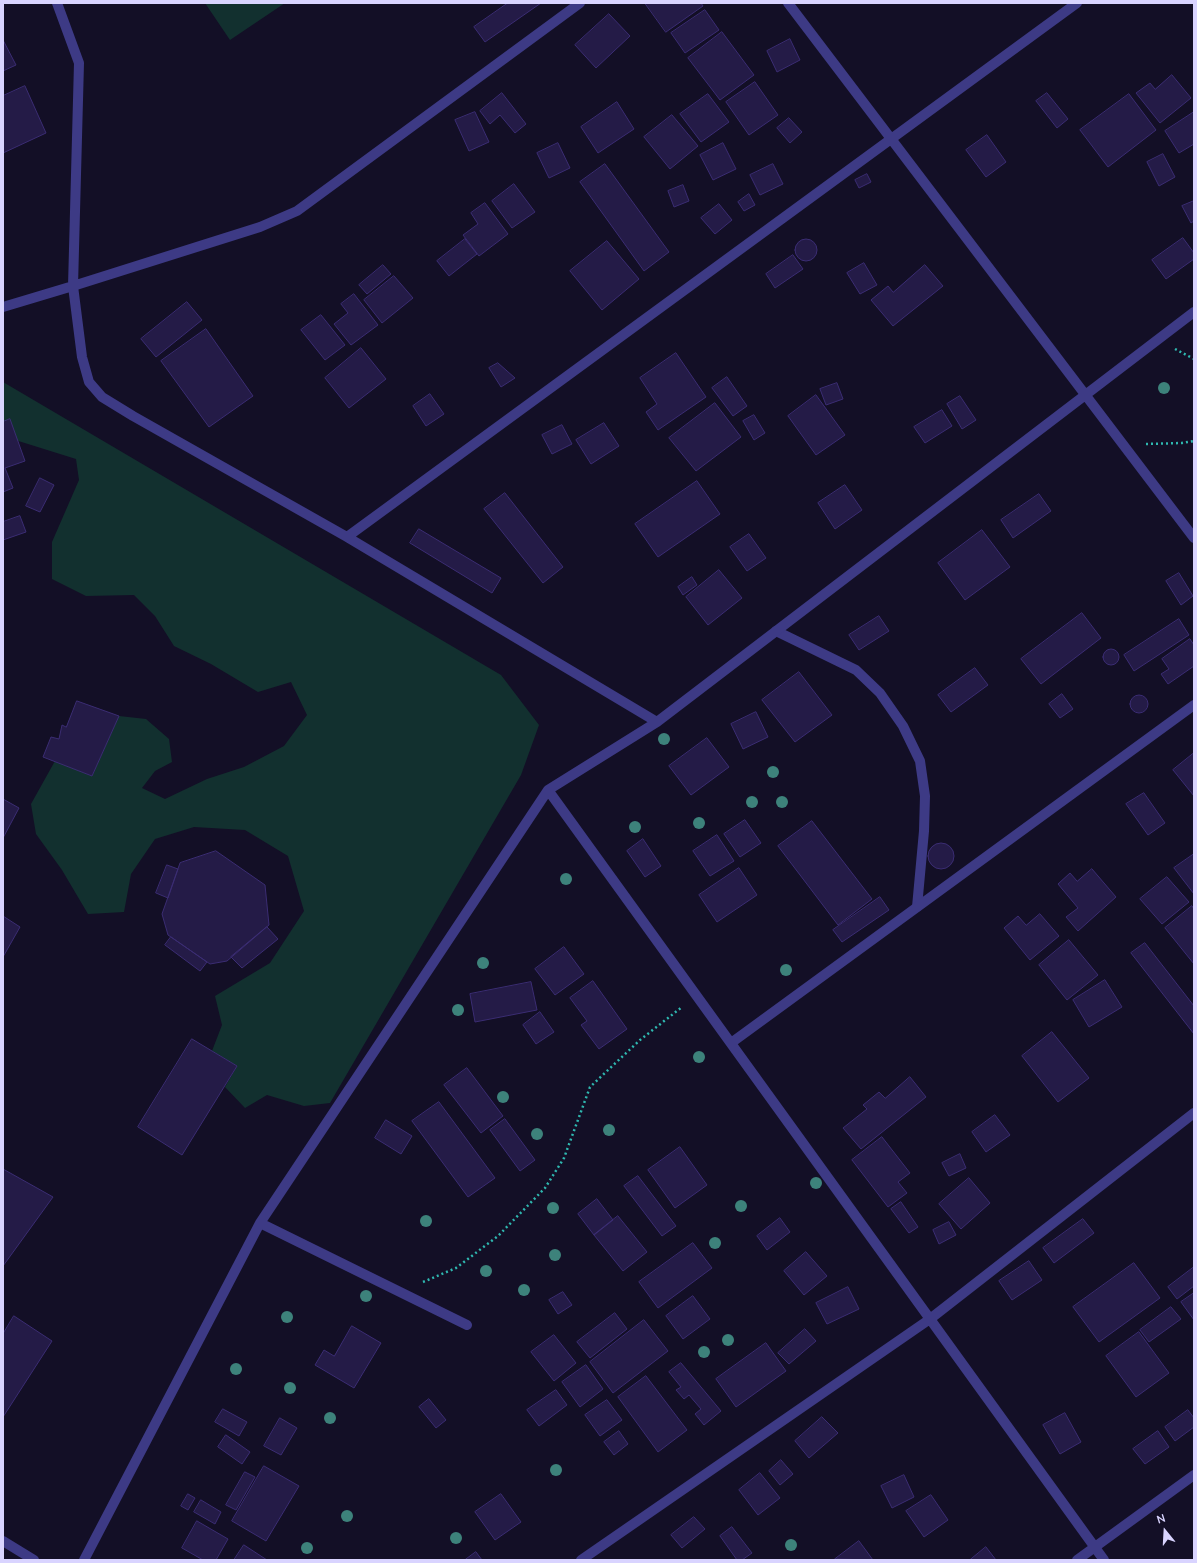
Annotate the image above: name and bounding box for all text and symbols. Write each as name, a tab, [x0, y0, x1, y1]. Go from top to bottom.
north arrow	[1145, 1511, 1185, 1551]
text: N	[1155, 1511, 1167, 1528]

